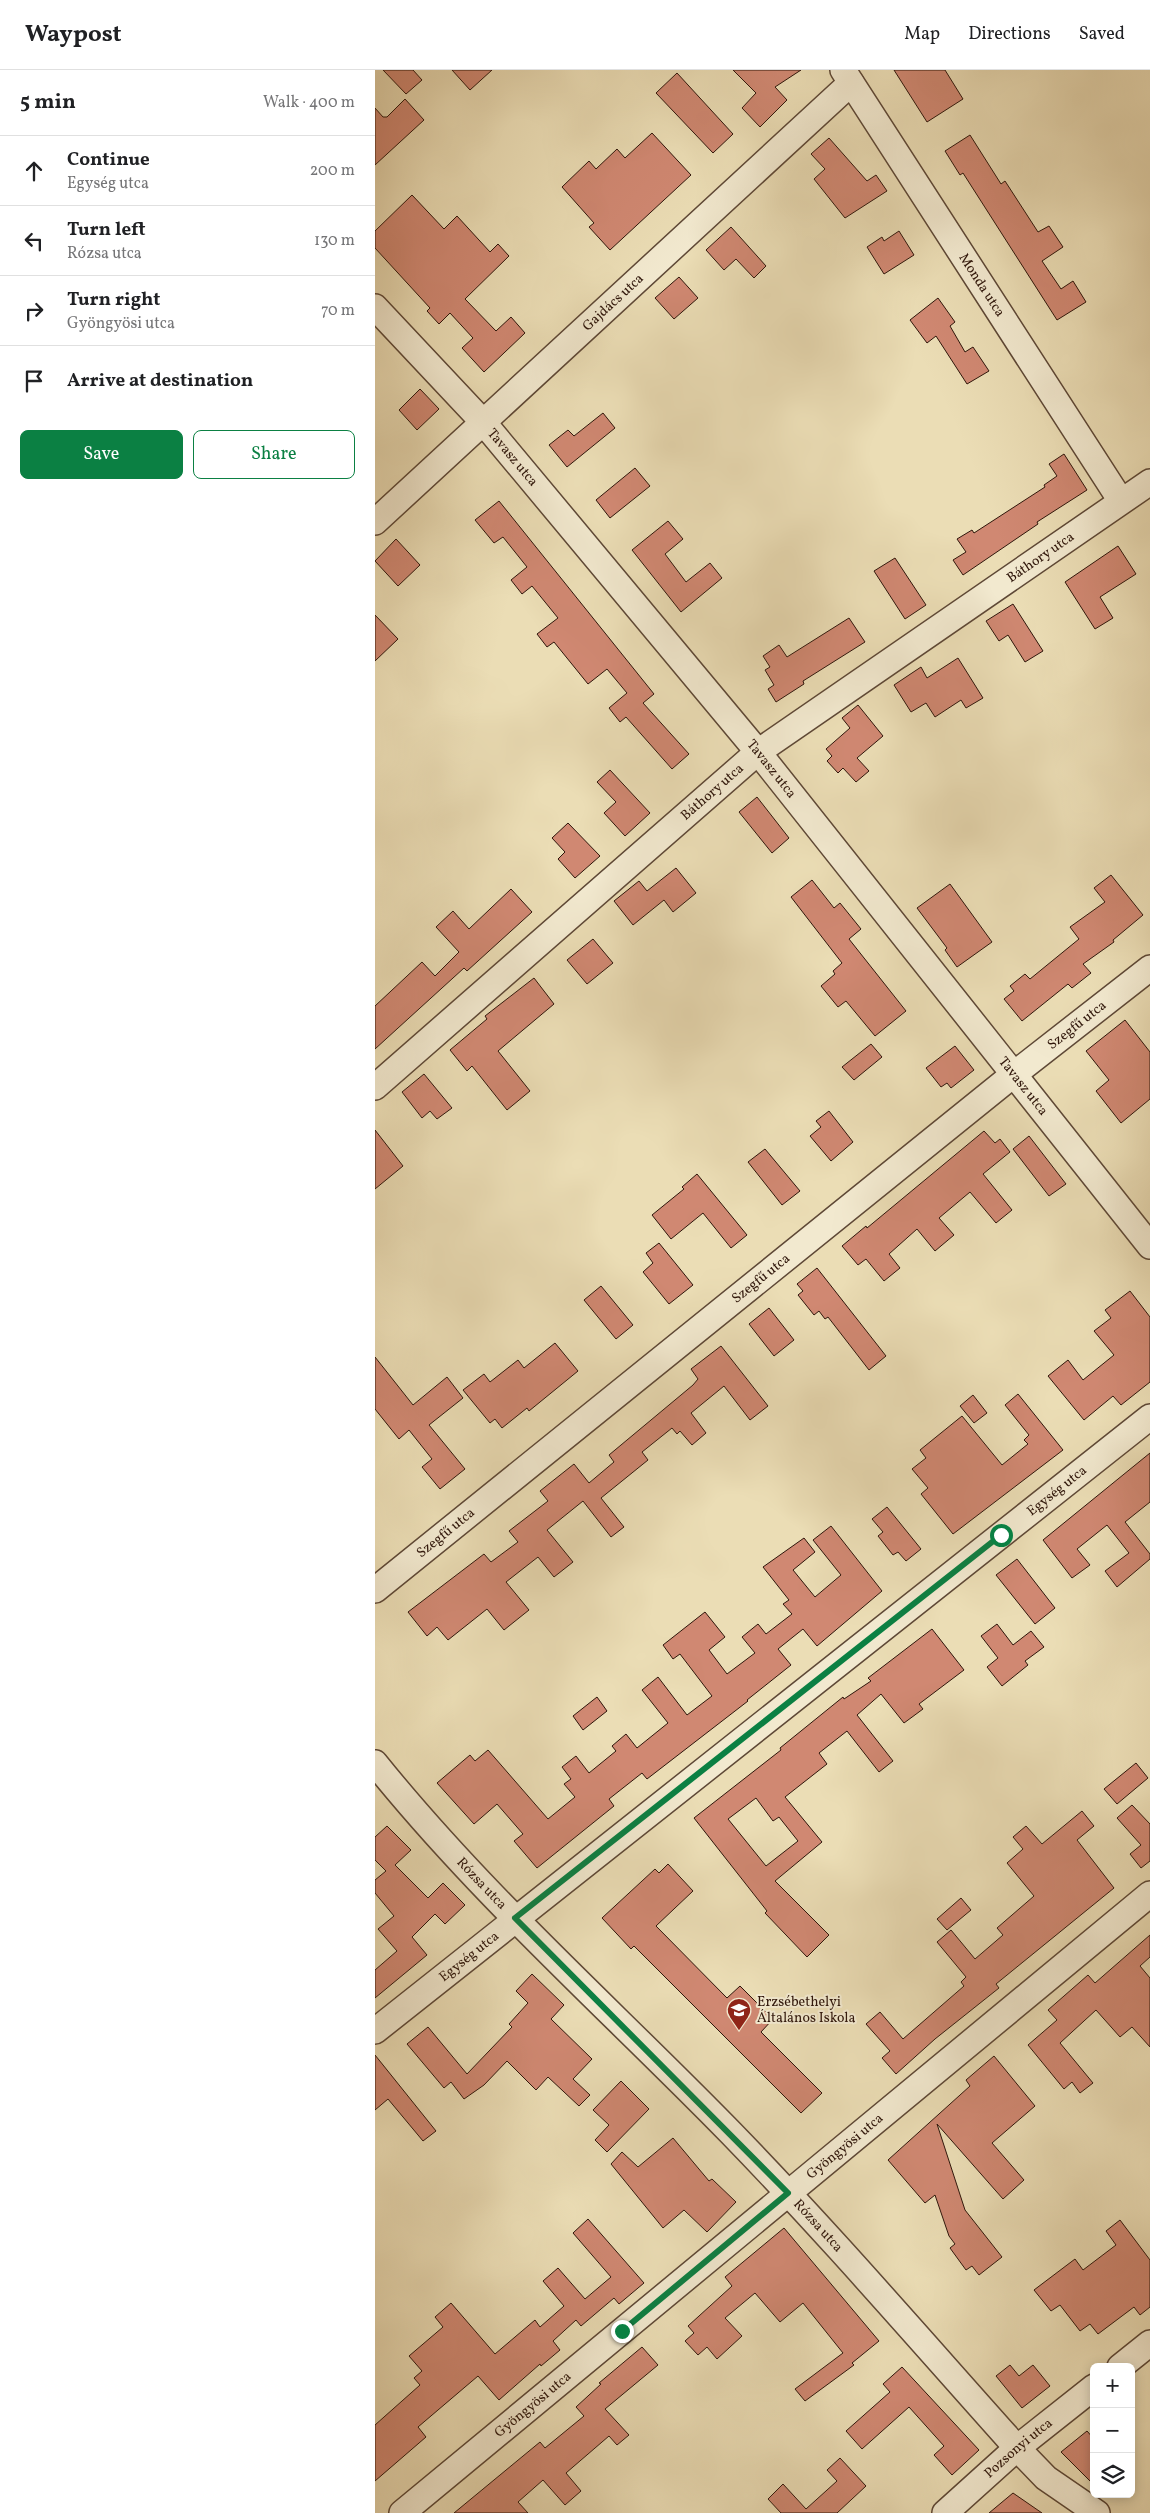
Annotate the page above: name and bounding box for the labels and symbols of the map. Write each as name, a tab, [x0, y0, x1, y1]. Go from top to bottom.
street label: Monda utca	[954, 250, 1009, 321]
street label: Gajdács utca	[578, 269, 648, 335]
street label: Tavasz utca	[483, 425, 542, 491]
street label: Báthory utca	[1003, 527, 1078, 587]
street label: Tavasz utca	[742, 736, 801, 802]
street label: Báthory utca	[677, 759, 748, 825]
street label: Szegfű utca	[1043, 996, 1110, 1054]
street label: Tavasz utca	[994, 1053, 1052, 1120]
street label: Szegfű utca	[728, 1249, 794, 1308]
street label: Egység utca	[1023, 1461, 1091, 1520]
street label: Szegfű utca	[413, 1503, 479, 1562]
route start	[990, 1524, 1013, 1547]
street label: Rózsa utca	[452, 1853, 511, 1914]
street label: Egység utca	[435, 1927, 503, 1986]
place label: Erzsébethelyi Általános Iskola	[757, 1993, 856, 2028]
school or university icon: Erzsébethelyi Általános Iskola	[726, 1997, 752, 2031]
street label: Gyöngyösi utca	[803, 2109, 887, 2184]
street label: Rózsa utca	[789, 2195, 847, 2256]
route end	[611, 2320, 634, 2343]
street label: Gyöngyösi utca	[491, 2367, 575, 2442]
street label: Pozsonyi utca	[980, 2414, 1057, 2483]

